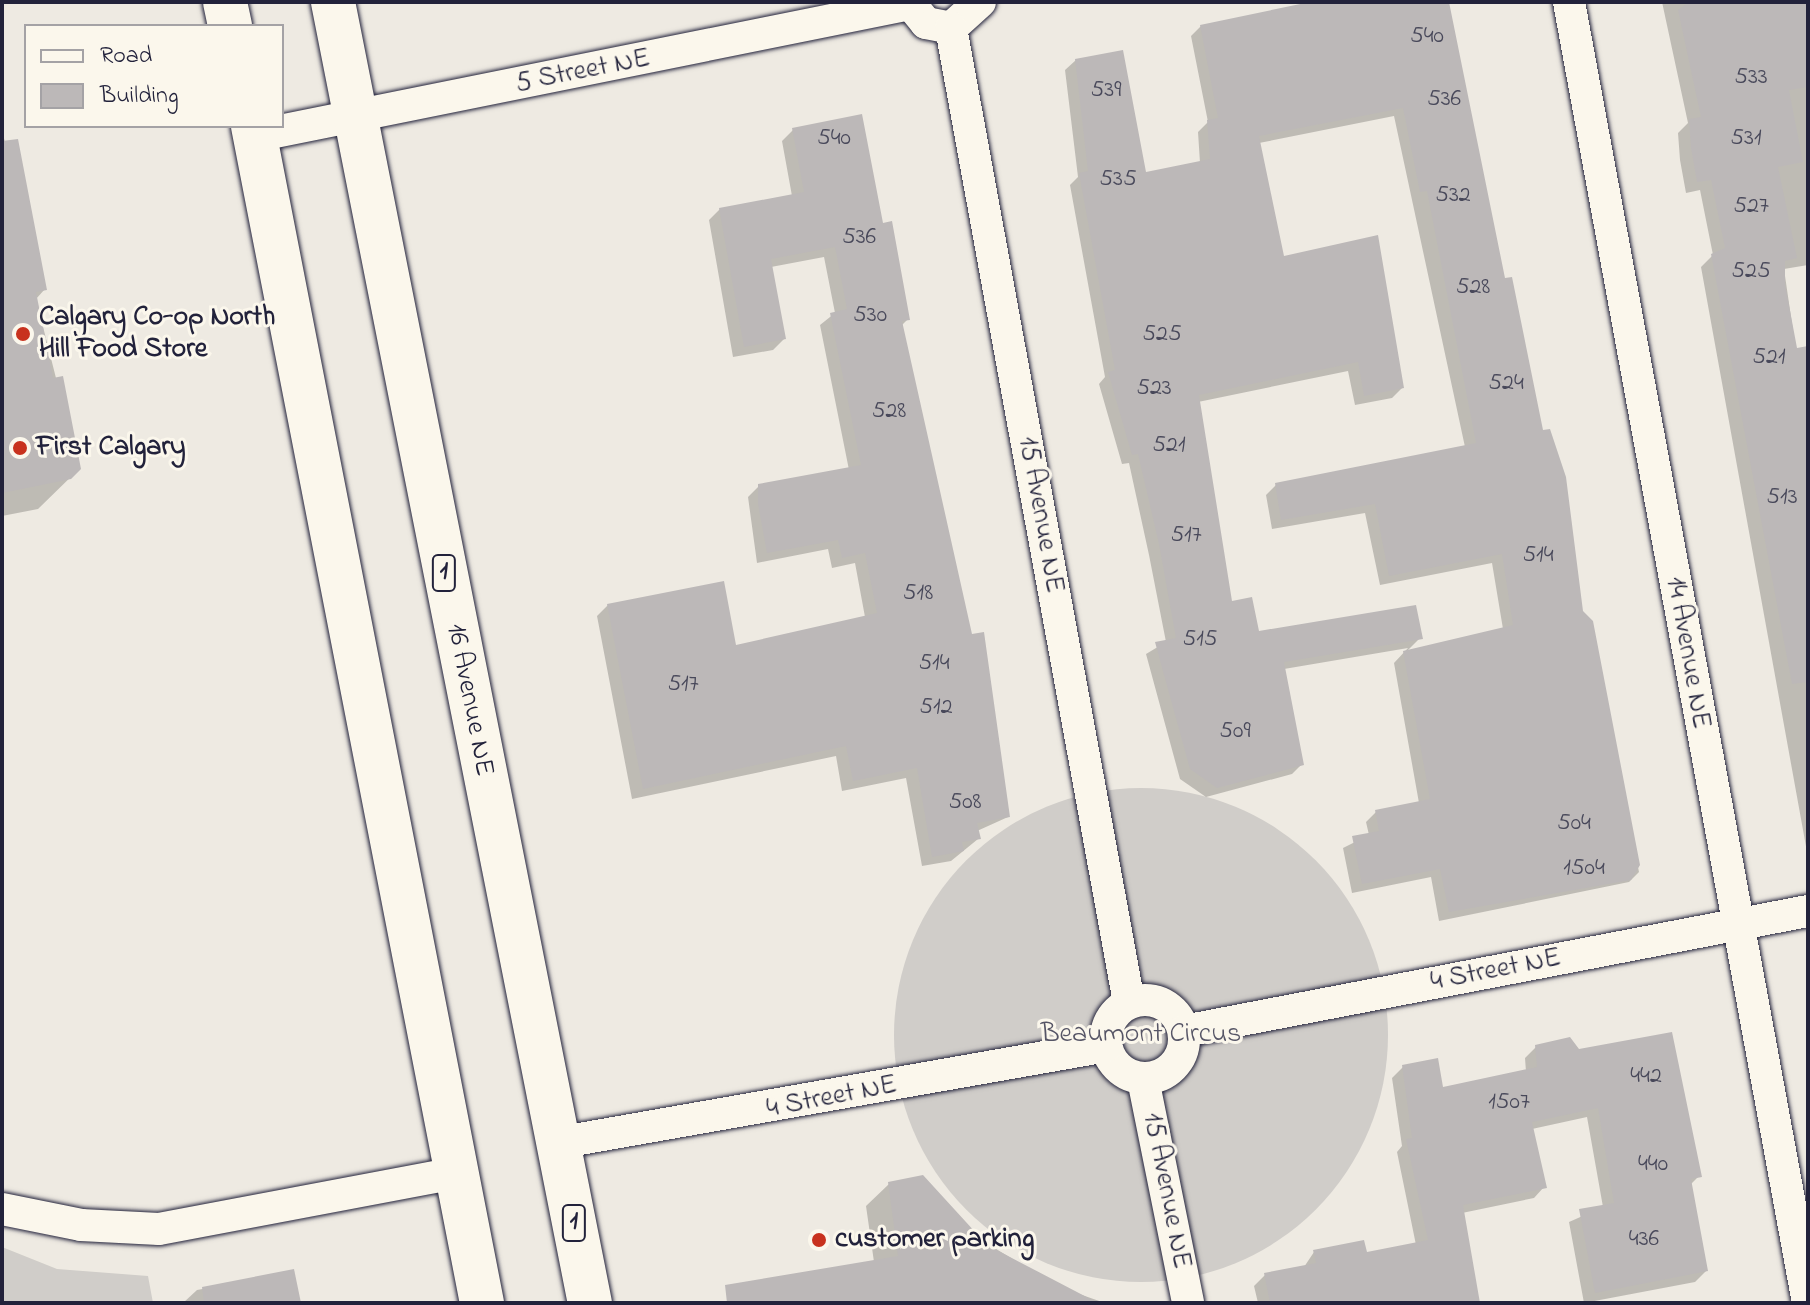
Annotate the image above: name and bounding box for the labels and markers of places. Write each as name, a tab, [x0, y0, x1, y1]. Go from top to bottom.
place label: Calgary Co-op North Hill Food Store	[39, 301, 275, 367]
marker: Calgary Co-op North Hill Food Store	[14, 325, 32, 343]
place label: First Calgary	[36, 431, 186, 465]
marker: First Calgary	[11, 439, 29, 457]
place label: customer parking	[835, 1223, 1034, 1257]
marker: customer parking	[810, 1231, 828, 1249]

